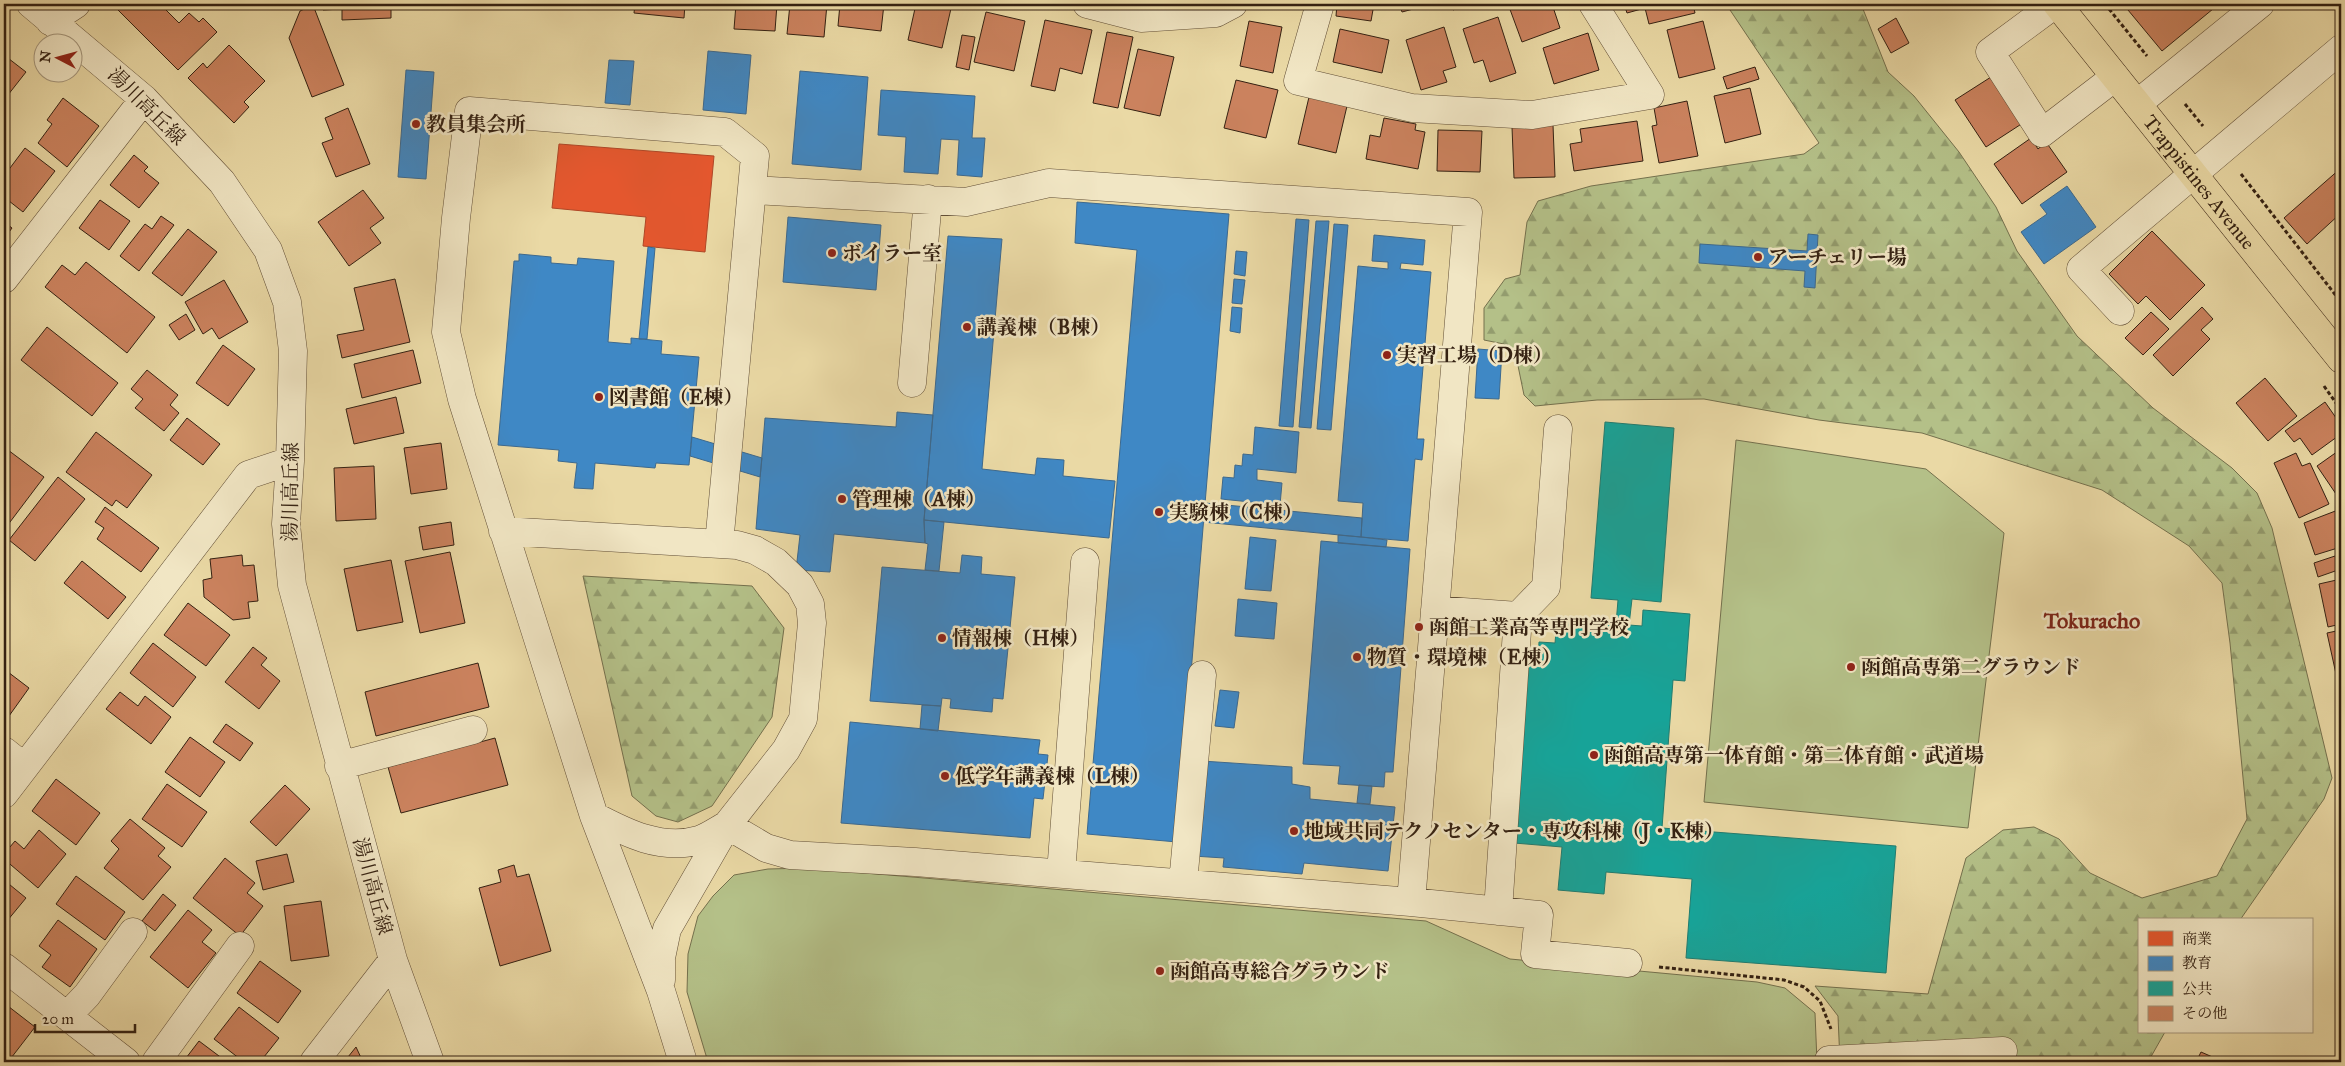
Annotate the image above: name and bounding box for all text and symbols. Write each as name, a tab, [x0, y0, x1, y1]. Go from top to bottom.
north arrow	[32, 32, 82, 82]
text: N	[36, 50, 55, 63]
street label: 湯川高丘線	[103, 62, 191, 150]
street label: Trappistines Avenue	[2138, 110, 2260, 254]
place label: 教員集会所	[426, 112, 526, 136]
marker: 教員集会所	[410, 118, 422, 130]
place label: ボイラー室	[842, 241, 942, 265]
place label: アーチェリー場	[1768, 245, 1907, 269]
marker: ボイラー室	[826, 247, 838, 259]
marker: アーチェリー場	[1752, 251, 1764, 263]
place label: 講義棟（B棟）	[977, 315, 1110, 339]
marker: 講義棟（B棟）	[961, 321, 973, 333]
place label: 実習工場（D棟）	[1397, 343, 1553, 367]
marker: 実習工場（D棟）	[1381, 349, 1393, 361]
place label: 図書館（E棟）	[609, 385, 743, 409]
marker: 図書館（E棟）	[593, 391, 605, 403]
street label: 湯川高丘線	[277, 442, 303, 542]
place label: 管理棟（A棟）	[852, 487, 985, 511]
marker: 管理棟（A棟）	[836, 493, 848, 505]
place label: 実験棟（C棟）	[1169, 500, 1303, 524]
marker: 実験棟（C棟）	[1153, 506, 1165, 518]
district label: Tokuracho	[2043, 607, 2140, 634]
place label: 函館工業高等専門学校	[1429, 615, 1629, 639]
marker: 函館工業高等専門学校	[1413, 621, 1425, 633]
place label: 情報棟（H棟）	[952, 626, 1089, 650]
marker: 情報棟（H棟）	[936, 632, 948, 644]
place label: 物質・環境棟（E棟）	[1367, 645, 1561, 669]
marker: 物質・環境棟（E棟）	[1351, 651, 1363, 663]
place label: 函館高専第二グラウンド	[1861, 655, 2081, 679]
marker: 函館高専第二グラウンド	[1845, 661, 1857, 673]
place label: 函館高専第一体育館・第二体育館・武道場	[1604, 743, 1984, 767]
marker: 函館高専第一体育館・第二体育館・武道場	[1588, 749, 1600, 761]
place label: 低学年講義棟（L棟）	[955, 764, 1150, 788]
marker: 低学年講義棟（L棟）	[939, 770, 951, 782]
place label: 地域共同テクノセンター・専攻科棟（J・K棟）	[1304, 819, 1724, 845]
marker: 地域共同テクノセンター・専攻科棟（J・K棟）	[1288, 825, 1300, 837]
street label: 湯川高丘線	[348, 835, 398, 937]
legend	[2138, 918, 2312, 1034]
text: 商業	[2182, 930, 2212, 948]
text: 教育	[2182, 954, 2212, 972]
place label: 函館高専総合グラウンド	[1170, 959, 1390, 983]
marker: 函館高専総合グラウンド	[1154, 965, 1166, 977]
text: 公共	[2182, 980, 2212, 998]
scale bar	[35, 1001, 135, 1033]
text: その他	[2182, 1004, 2227, 1022]
text: 20 m	[42, 1010, 74, 1028]

